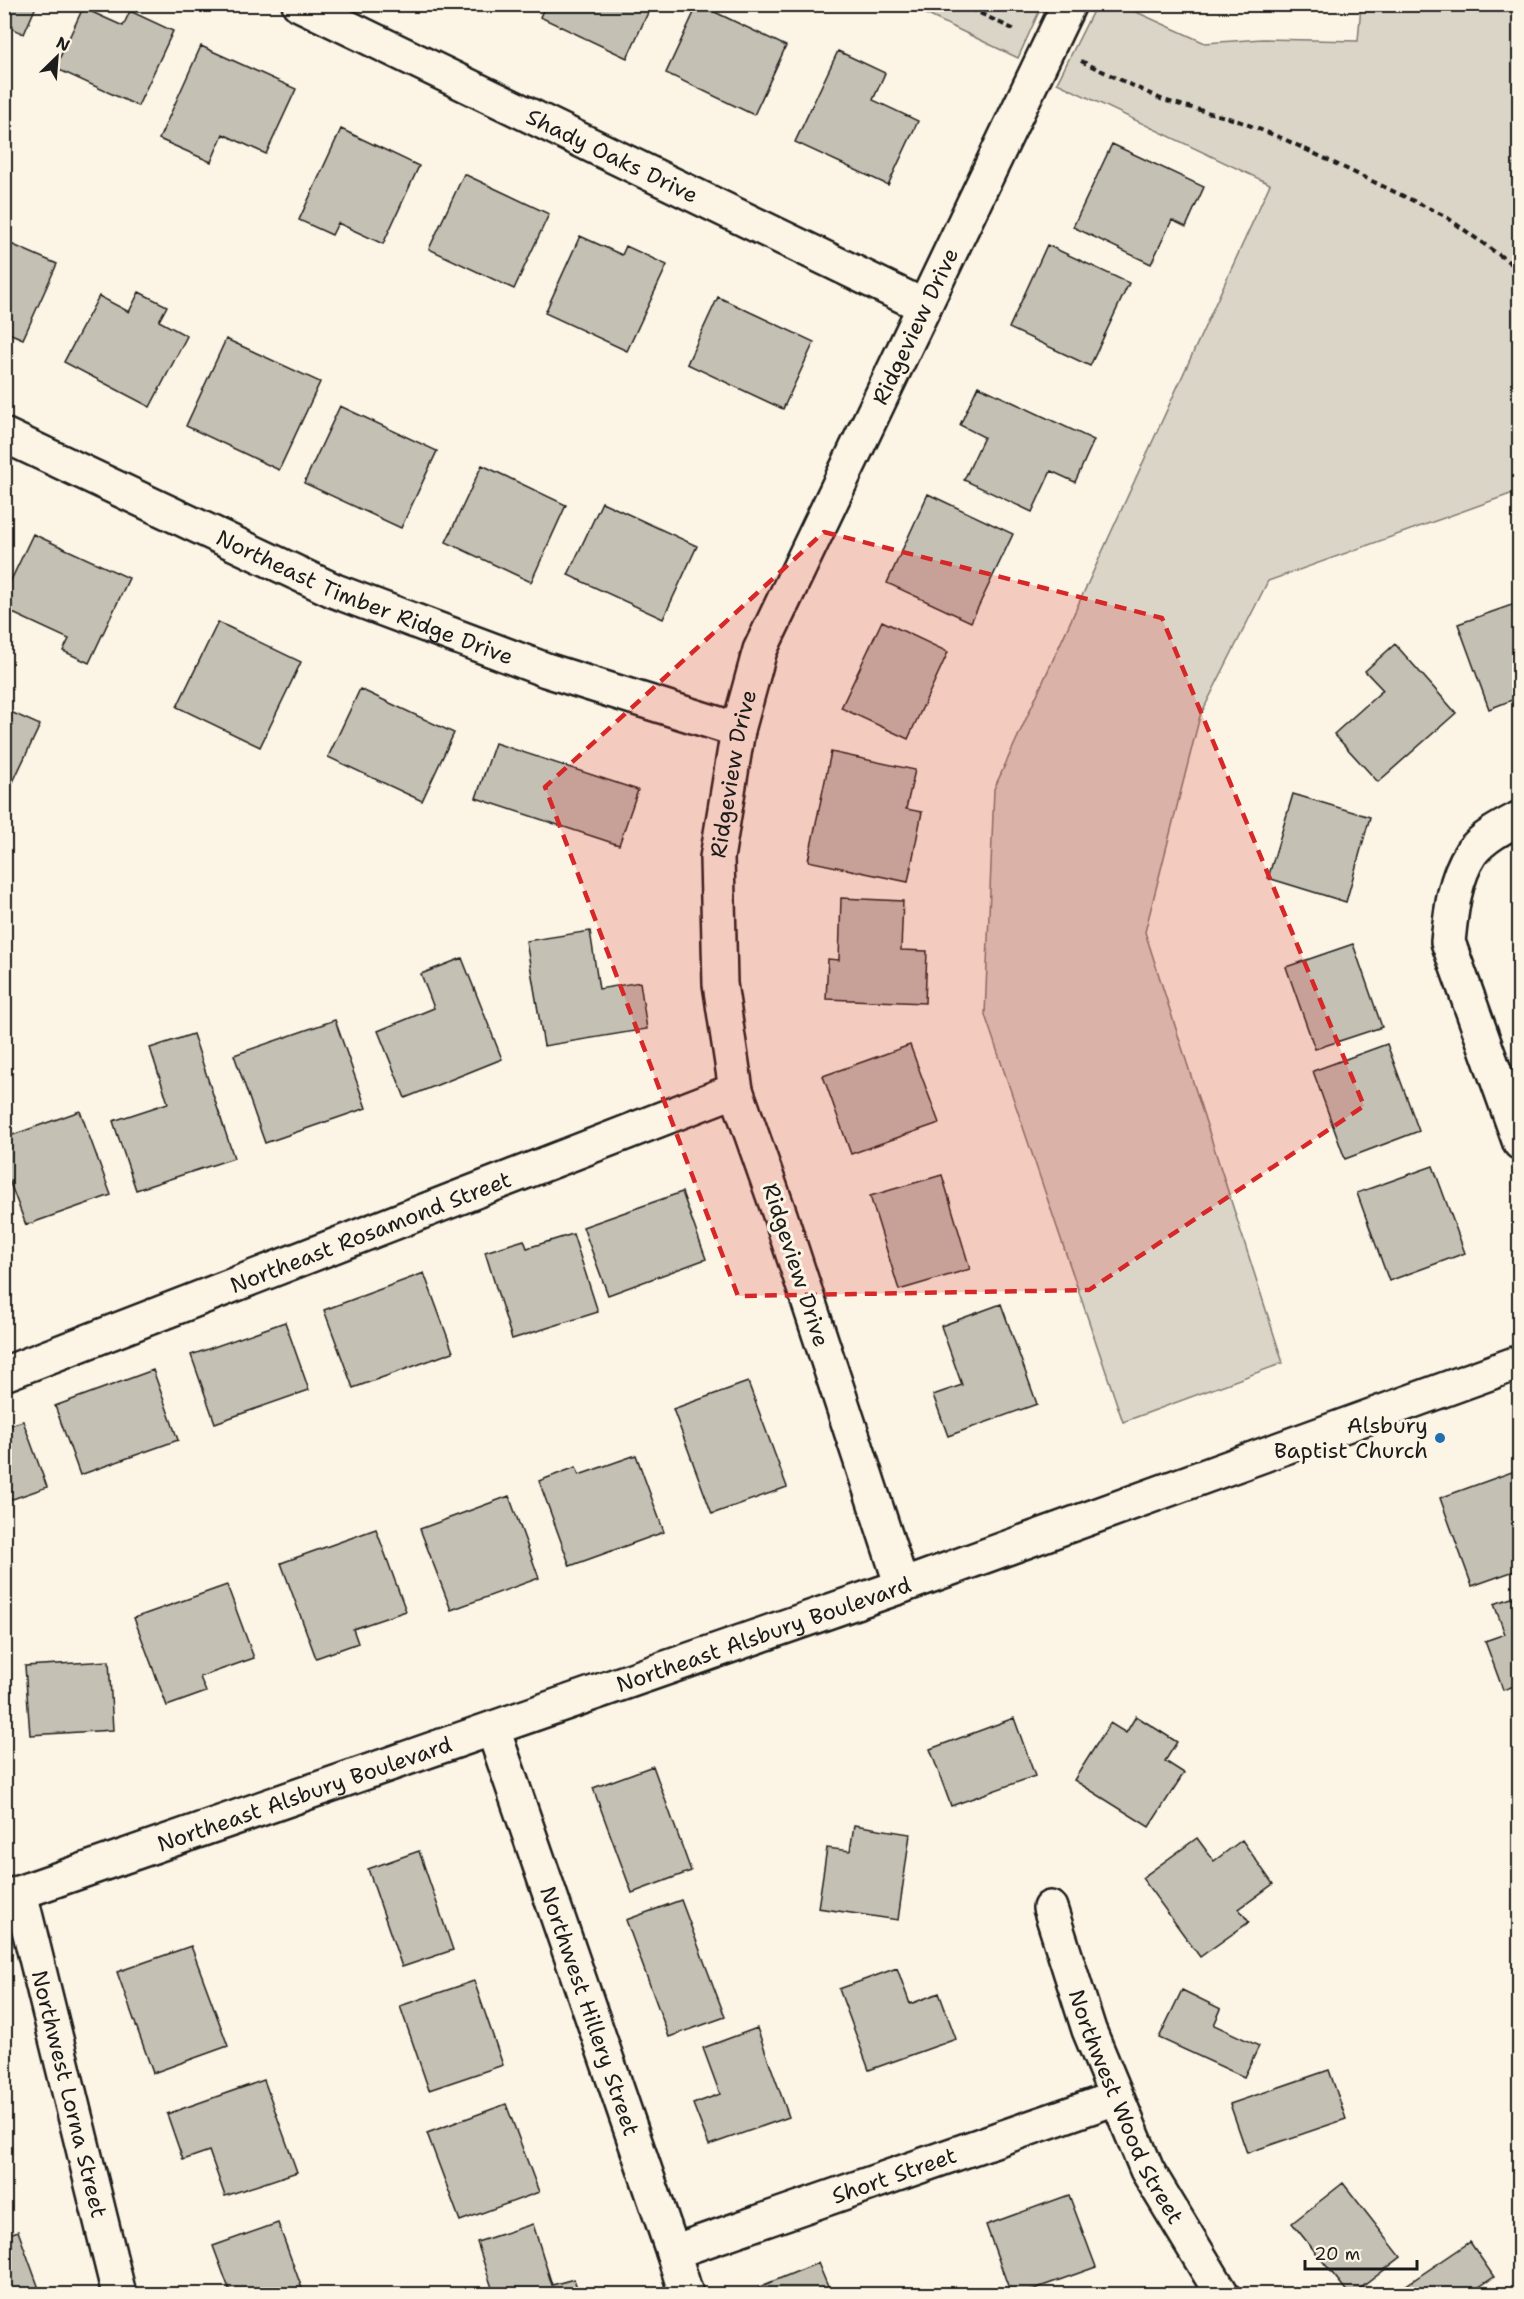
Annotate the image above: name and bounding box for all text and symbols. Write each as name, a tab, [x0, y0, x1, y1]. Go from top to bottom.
north arrow	[27, 27, 87, 87]
text: N	[53, 32, 73, 56]
street label: Shady Oaks Drive	[522, 102, 703, 209]
street label: Ridgeview Drive	[865, 243, 965, 409]
street label: Northeast Timber Ridge Drive	[212, 523, 518, 671]
street label: Ridgeview Drive	[703, 686, 763, 860]
street label: Northeast Rosamond Street	[226, 1164, 515, 1299]
street label: Ridgeview Drive	[756, 1179, 836, 1351]
place label: Alsbury Baptist Church	[1274, 1411, 1428, 1465]
marker: Alsbury Baptist Church	[1433, 1431, 1447, 1445]
street label: Northeast Alsbury Boulevard	[612, 1569, 915, 1699]
street label: Northeast Alsbury Boulevard	[153, 1729, 456, 1858]
street label: Northwest Hillery Street	[534, 1882, 646, 2139]
street label: Northwest Lorna Street	[25, 1967, 114, 2221]
street label: Northwest Wood Street	[1062, 1986, 1191, 2229]
street label: Short Street	[828, 2140, 960, 2210]
scale bar	[1305, 2233, 1418, 2271]
text: 20 m	[1314, 2242, 1360, 2266]

